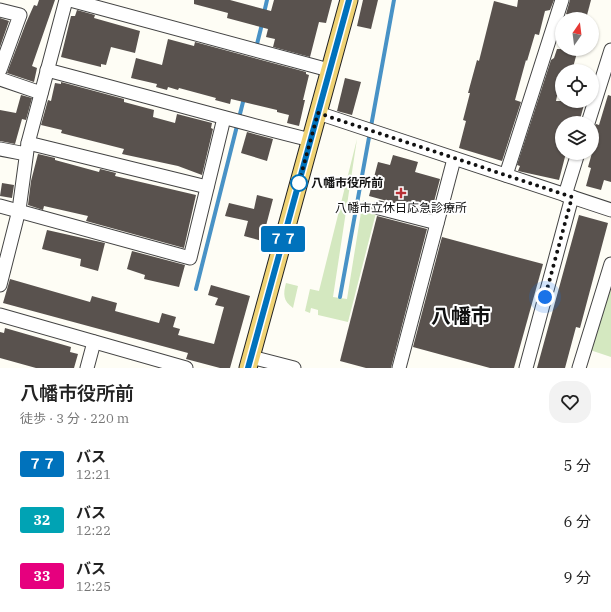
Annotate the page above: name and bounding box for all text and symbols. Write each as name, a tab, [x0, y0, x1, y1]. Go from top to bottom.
north arrow	[555, 12, 599, 56]
map controls	[555, 12, 599, 160]
button: locate	[555, 64, 599, 108]
button: layers	[555, 116, 599, 160]
marker: 八幡市役所前	[290, 174, 308, 192]
place label: 八幡市役所前	[311, 175, 383, 190]
marker: 八幡市立休日応急診療所	[395, 187, 407, 199]
place label: 八幡市立休日応急診療所	[335, 200, 467, 215]
line badge: ７７	[265, 226, 301, 252]
text: ７７	[269, 230, 297, 248]
your location	[535, 287, 555, 307]
district label: 八幡市	[431, 302, 491, 329]
text: 八幡市役所前	[20, 381, 134, 405]
button: heart	[549, 381, 591, 423]
text: 徒歩 · 3 分 · 220 m	[20, 410, 129, 427]
text: バス	[76, 447, 106, 466]
text: ７７	[28, 455, 56, 473]
text: 5 分	[564, 456, 591, 475]
text: 12:21	[76, 466, 111, 483]
text: バス	[76, 503, 106, 522]
text: 32	[34, 511, 50, 529]
text: 6 分	[564, 512, 591, 531]
text: 12:22	[76, 522, 111, 539]
text: バス	[76, 559, 106, 578]
text: 33	[34, 567, 50, 585]
text: 9 分	[564, 568, 591, 587]
text: 12:25	[76, 578, 111, 595]

